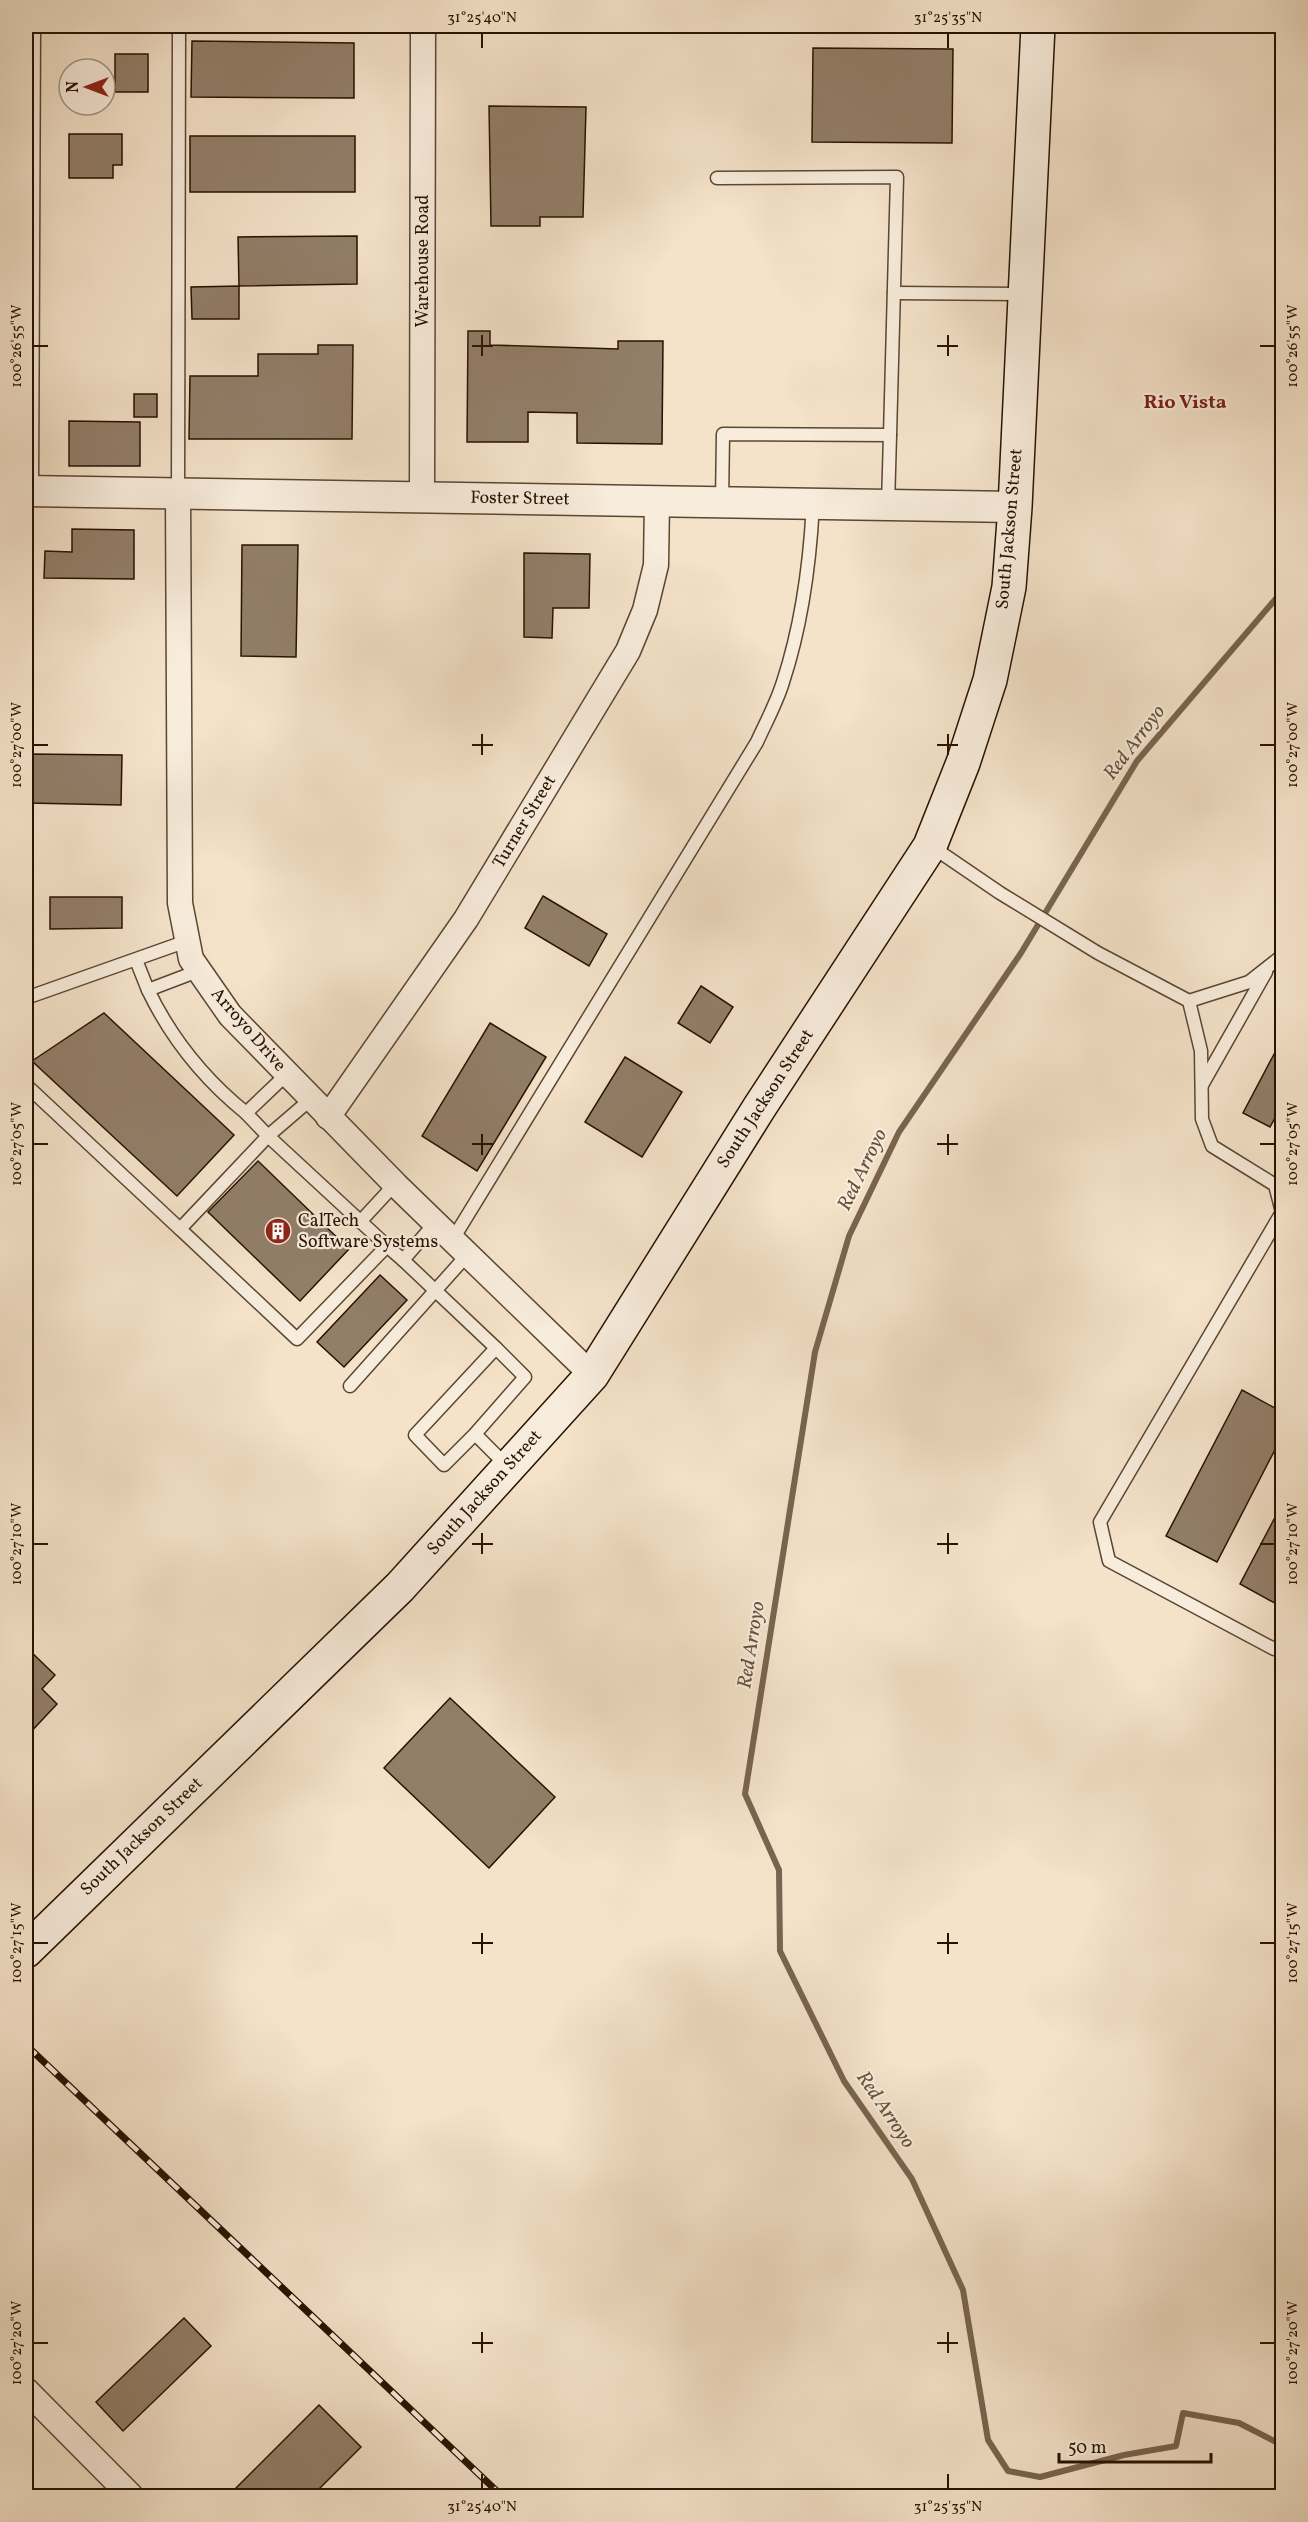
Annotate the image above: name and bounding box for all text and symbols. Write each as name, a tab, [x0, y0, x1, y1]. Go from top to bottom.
text: 31°25'40"N	[447, 8, 517, 29]
text: 31°25'35"N	[914, 8, 982, 29]
north arrow	[57, 57, 117, 117]
text: N	[63, 81, 85, 93]
street label: Warehouse Road	[411, 195, 436, 327]
text: 100°26'55"W	[7, 304, 28, 388]
text: 100°26'55"W	[1283, 304, 1304, 388]
district label: Rio Vista	[1143, 389, 1227, 417]
street label: South Jackson Street	[991, 448, 1029, 610]
street label: Foster Street	[470, 486, 570, 512]
water label: Red Arroyo	[1097, 699, 1173, 787]
text: 100°27'00"W	[7, 702, 28, 788]
text: 100°27'00"W	[1283, 702, 1304, 788]
street label: Turner Street	[487, 771, 563, 873]
street label: Arroyo Drive	[205, 983, 291, 1077]
street label: South Jackson Street	[712, 1025, 820, 1173]
text: 100°27'05"W	[7, 1102, 28, 1186]
text: 100°27'05"W	[1283, 1102, 1304, 1186]
water label: Red Arroyo	[831, 1124, 895, 1216]
place label: CalTech Software Systems	[298, 1209, 438, 1255]
building icon: CalTech Software Systems	[263, 1216, 293, 1246]
street label: South Jackson Street	[422, 1425, 548, 1561]
text: 100°27'10"W	[7, 1503, 28, 1585]
text: 100°27'10"W	[1283, 1503, 1304, 1585]
water label: Red Arroyo	[731, 1599, 773, 1691]
street label: South Jackson Street	[75, 1772, 209, 1902]
text: 100°27'15"W	[7, 1902, 28, 1984]
text: 100°27'15"W	[1283, 1902, 1304, 1984]
water label: Red Arroyo	[849, 2066, 921, 2154]
text: 100°27'20"W	[7, 2301, 28, 2385]
text: 100°27'20"W	[1283, 2301, 1304, 2385]
scale bar	[1059, 2426, 1210, 2464]
text: 50 m	[1068, 2436, 1107, 2461]
text: 31°25'40"N	[447, 2497, 517, 2518]
text: 31°25'35"N	[914, 2497, 982, 2518]

